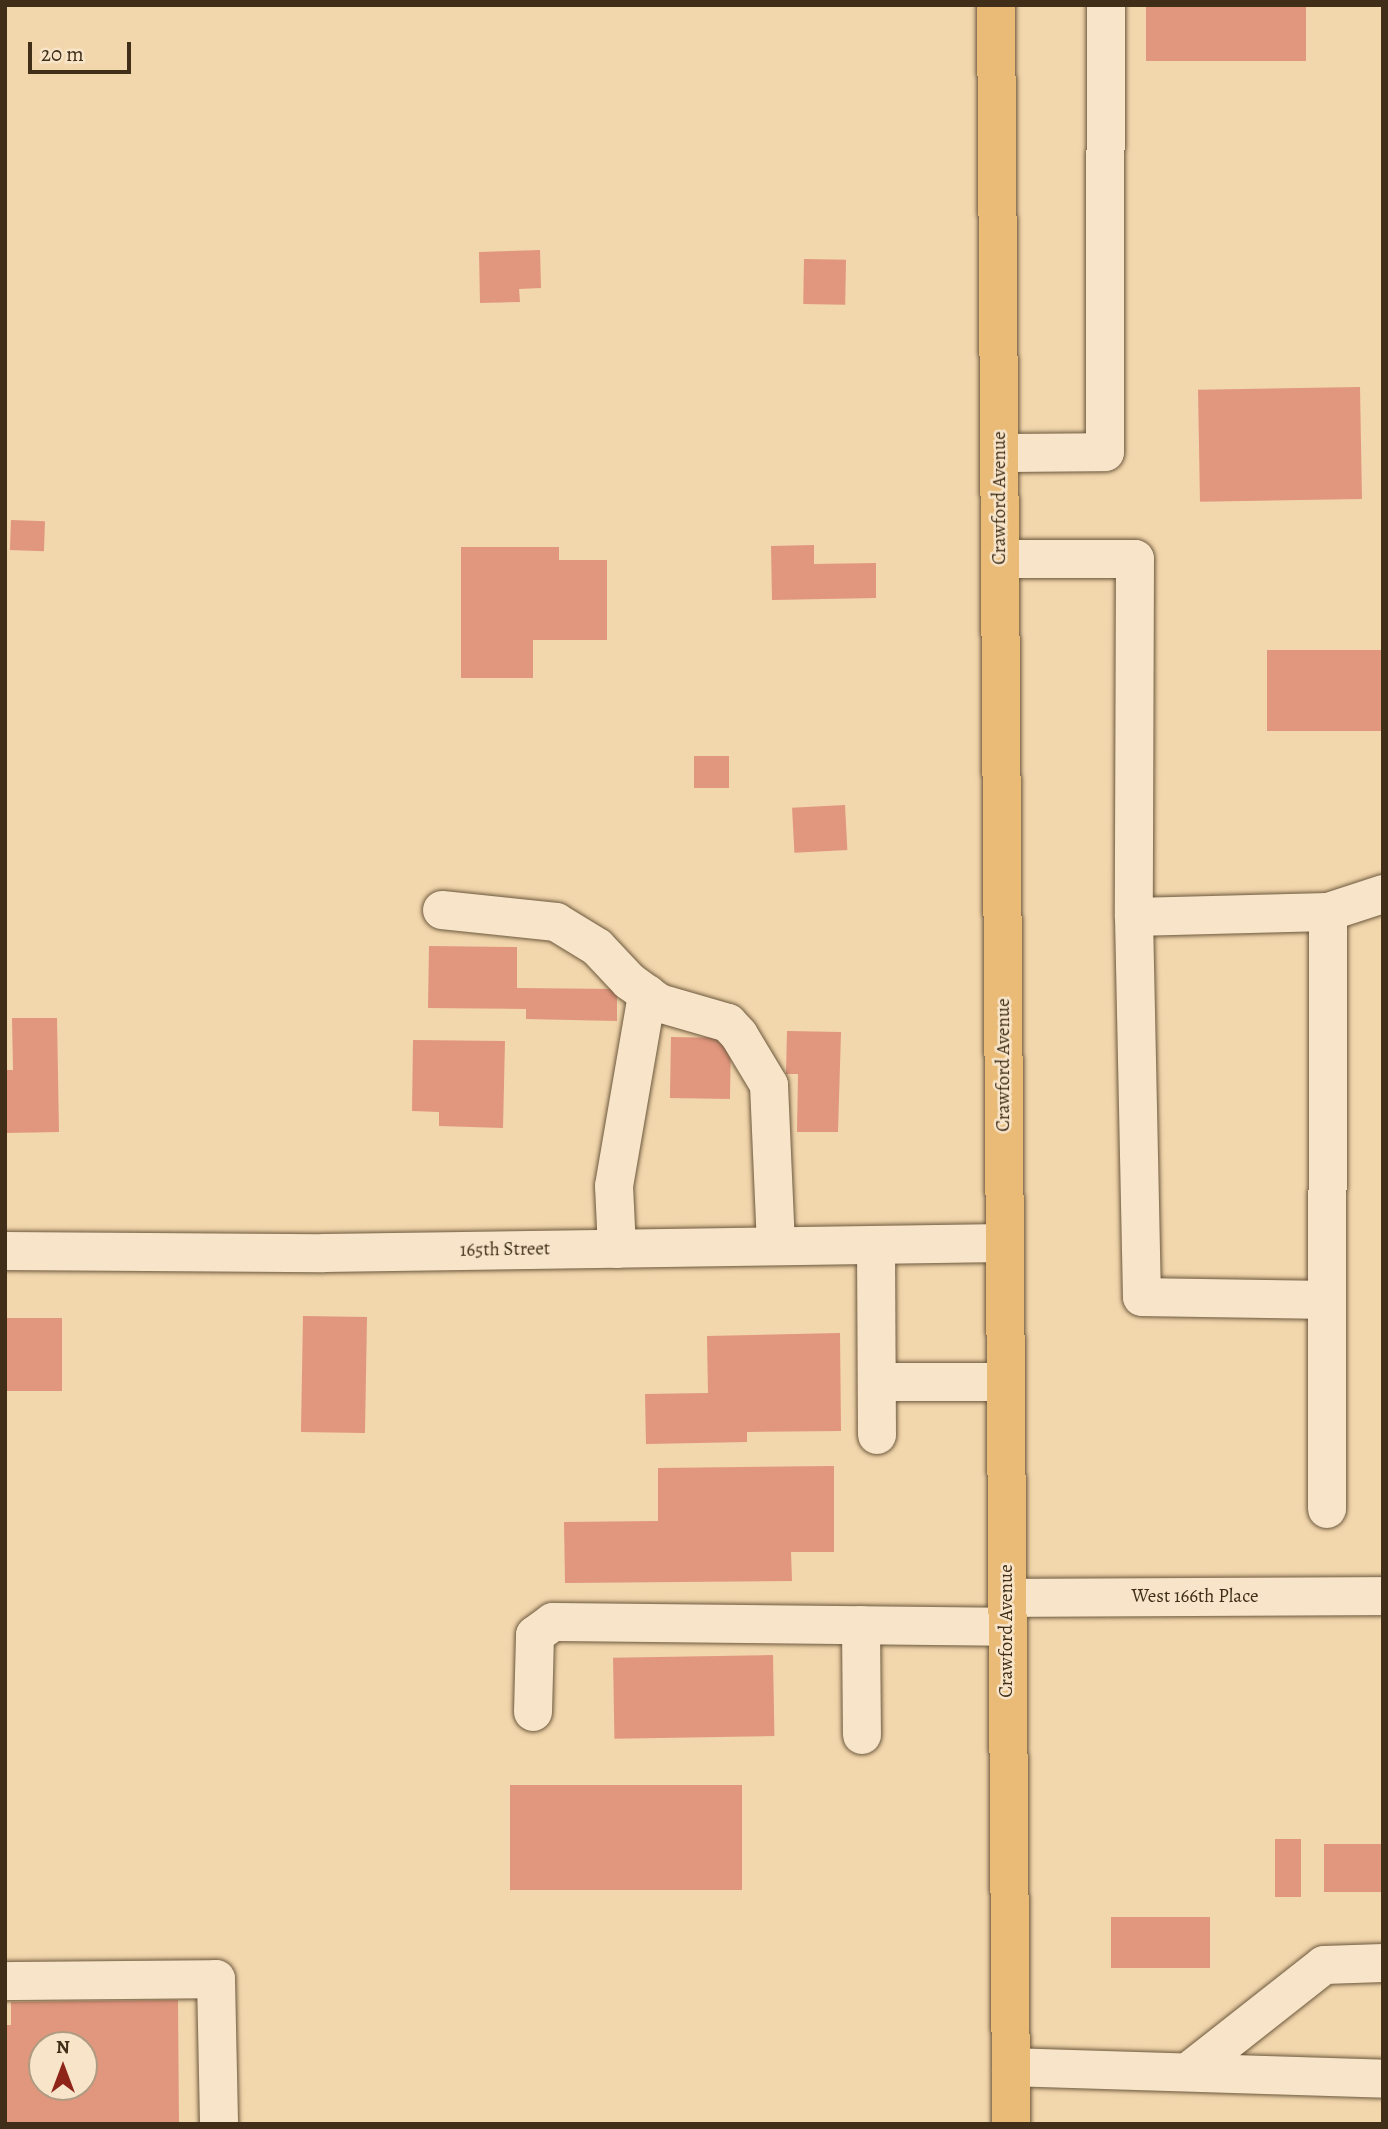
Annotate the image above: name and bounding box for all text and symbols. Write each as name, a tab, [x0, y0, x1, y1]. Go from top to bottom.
scale bar	[32, 28, 135, 72]
text: 20 m	[41, 40, 84, 68]
street label: Crawford Avenue	[989, 431, 1011, 565]
street label: Crawford Avenue	[993, 998, 1015, 1132]
street label: 165th Street	[460, 1238, 550, 1262]
street label: Crawford Avenue	[996, 1564, 1018, 1698]
street label: West 166th Place	[1132, 1586, 1258, 1608]
north arrow	[28, 2031, 98, 2101]
text: N	[56, 2034, 70, 2060]

